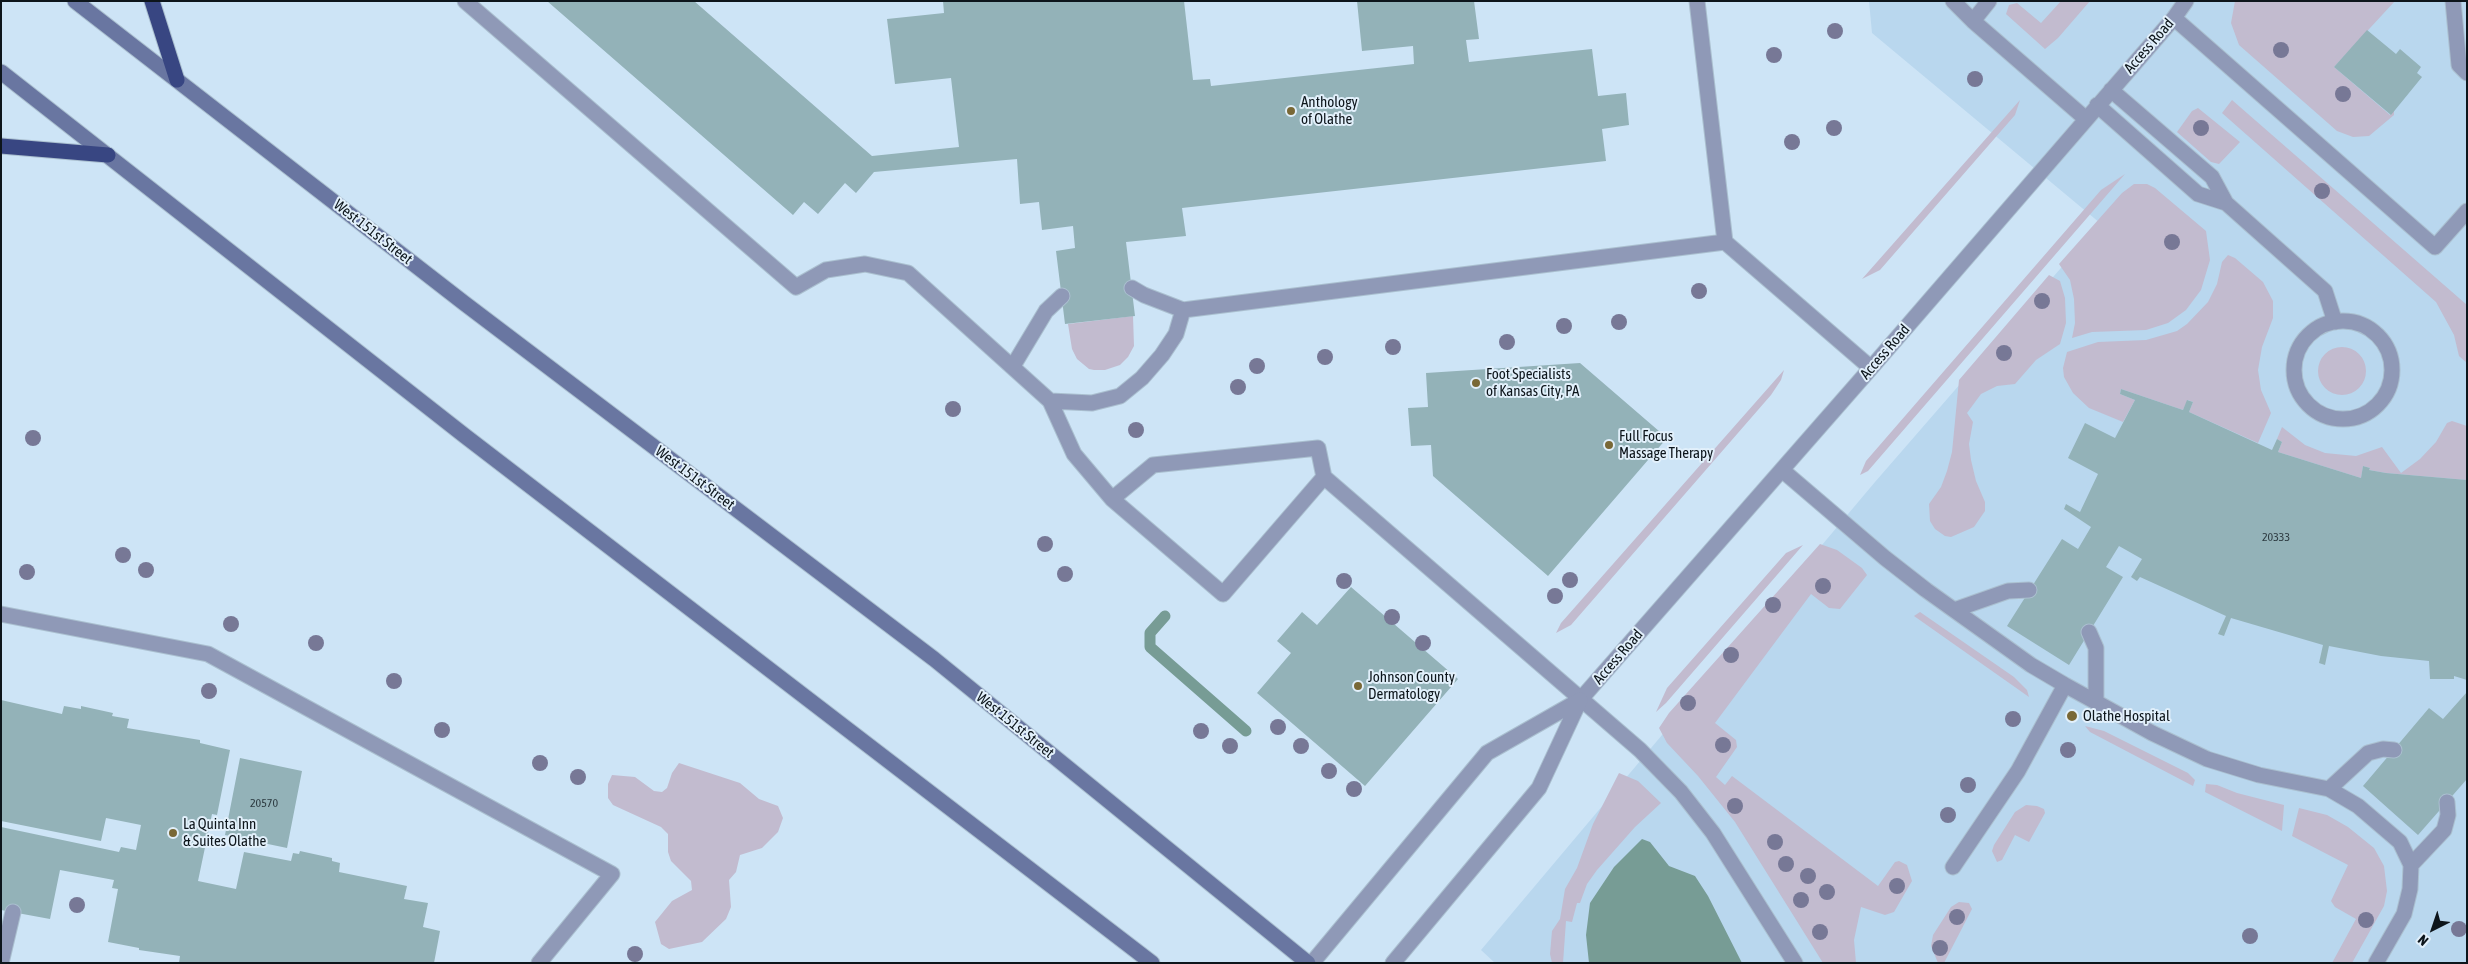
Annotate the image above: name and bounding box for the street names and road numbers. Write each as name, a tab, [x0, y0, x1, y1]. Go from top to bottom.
street label: Access Road	[2120, 15, 2178, 77]
street label: West 151st Street	[330, 196, 416, 268]
street label: Access Road	[1856, 321, 1914, 383]
street label: West 151st Street	[652, 442, 738, 514]
street label: Access Road	[1589, 626, 1647, 688]
street label: West 151st Street	[973, 688, 1057, 762]

